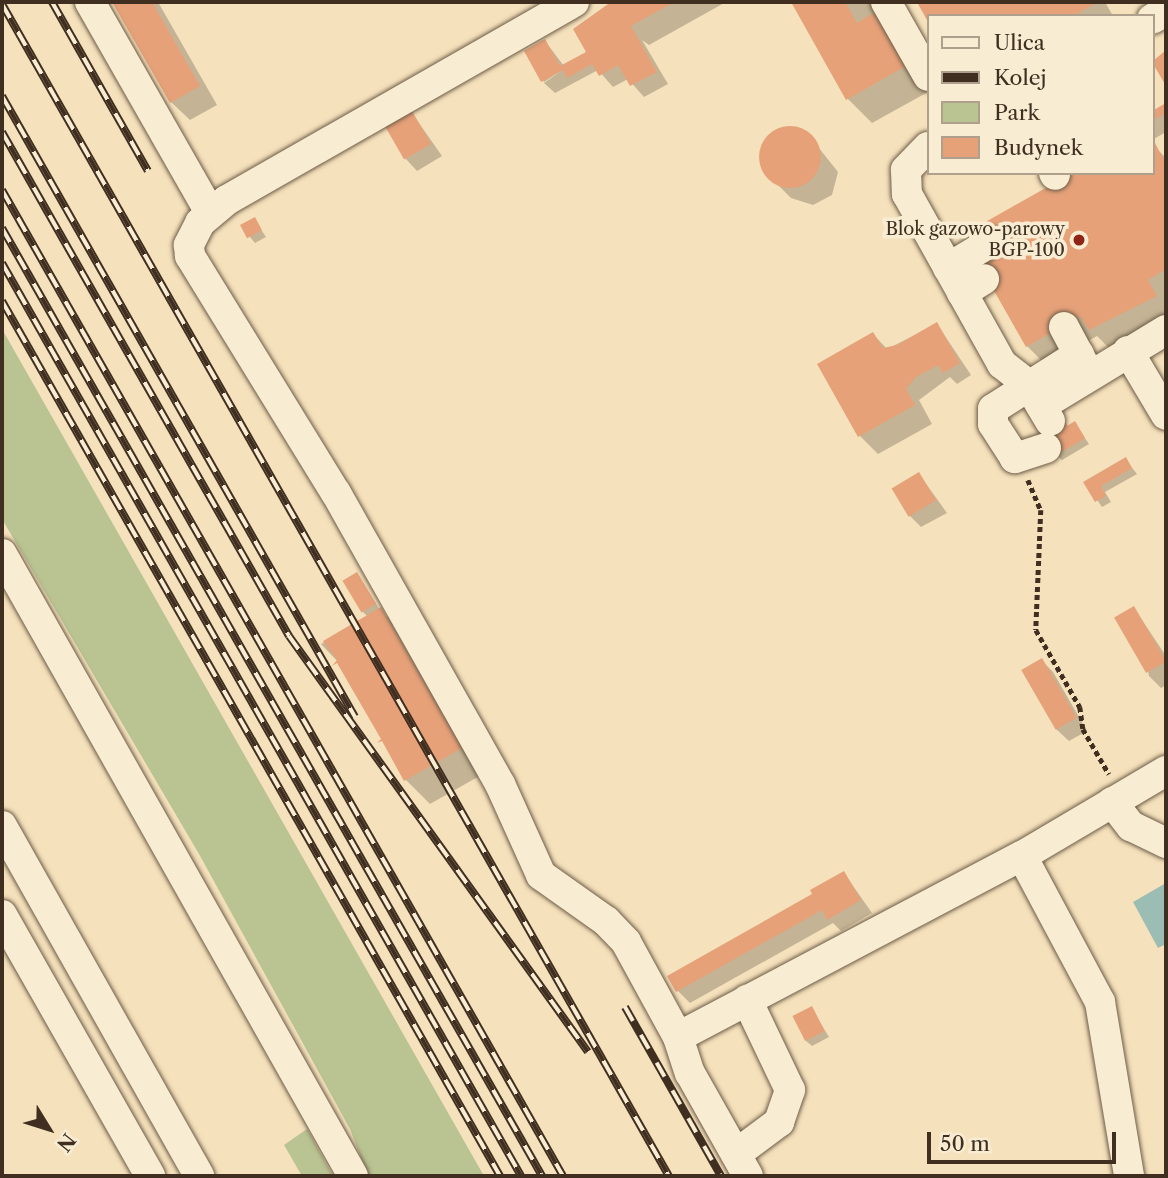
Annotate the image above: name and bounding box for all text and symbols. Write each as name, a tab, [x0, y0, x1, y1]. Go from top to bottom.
legend	[926, 14, 1154, 175]
text: Ulica	[994, 30, 1045, 55]
text: Kolej	[994, 65, 1046, 90]
text: Park	[994, 100, 1040, 125]
text: Budynek	[994, 135, 1083, 160]
place label: Blok gazowo-parowy BGP-100	[885, 219, 1065, 262]
marker: Blok gazowo-parowy BGP-100	[1071, 232, 1087, 248]
north arrow	[14, 1094, 84, 1164]
scale bar	[930, 1118, 1119, 1162]
text: N	[52, 1129, 80, 1156]
text: 50 m	[940, 1131, 990, 1156]

